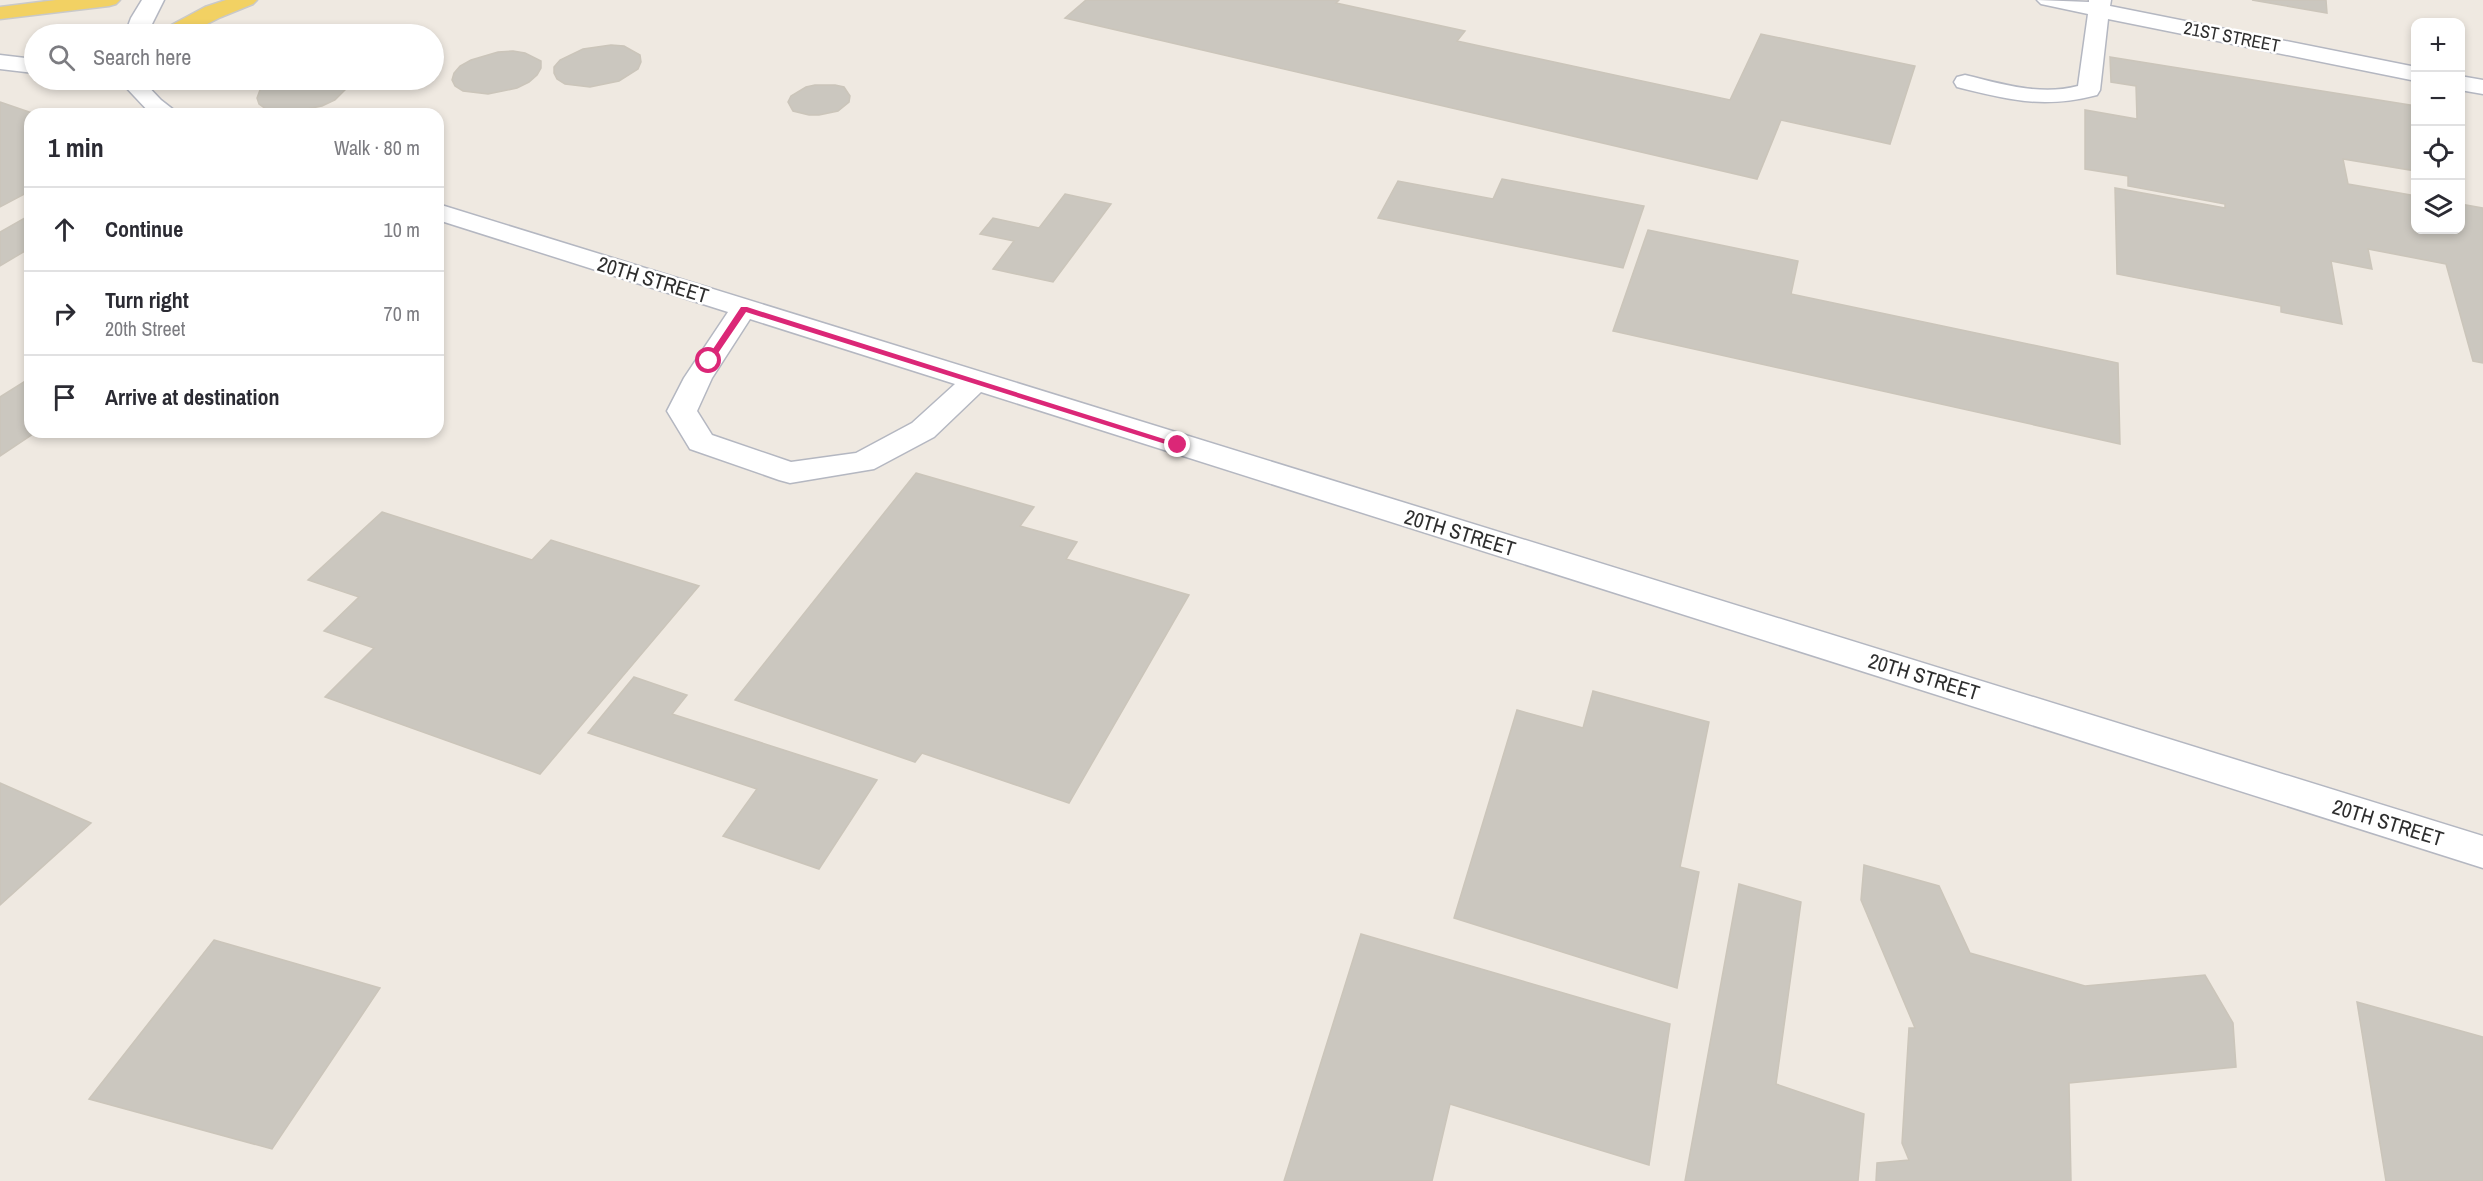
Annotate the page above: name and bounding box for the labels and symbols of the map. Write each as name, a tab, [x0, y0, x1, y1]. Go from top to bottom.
street label: 21ST STREET	[2182, 15, 2282, 58]
street label: 20TH STREET	[594, 249, 713, 310]
route start	[695, 347, 721, 373]
route end	[1164, 431, 1190, 457]
street label: 20TH STREET	[1401, 502, 1520, 563]
street label: 20TH STREET	[1865, 646, 1984, 707]
street label: 20TH STREET	[2329, 792, 2448, 853]

